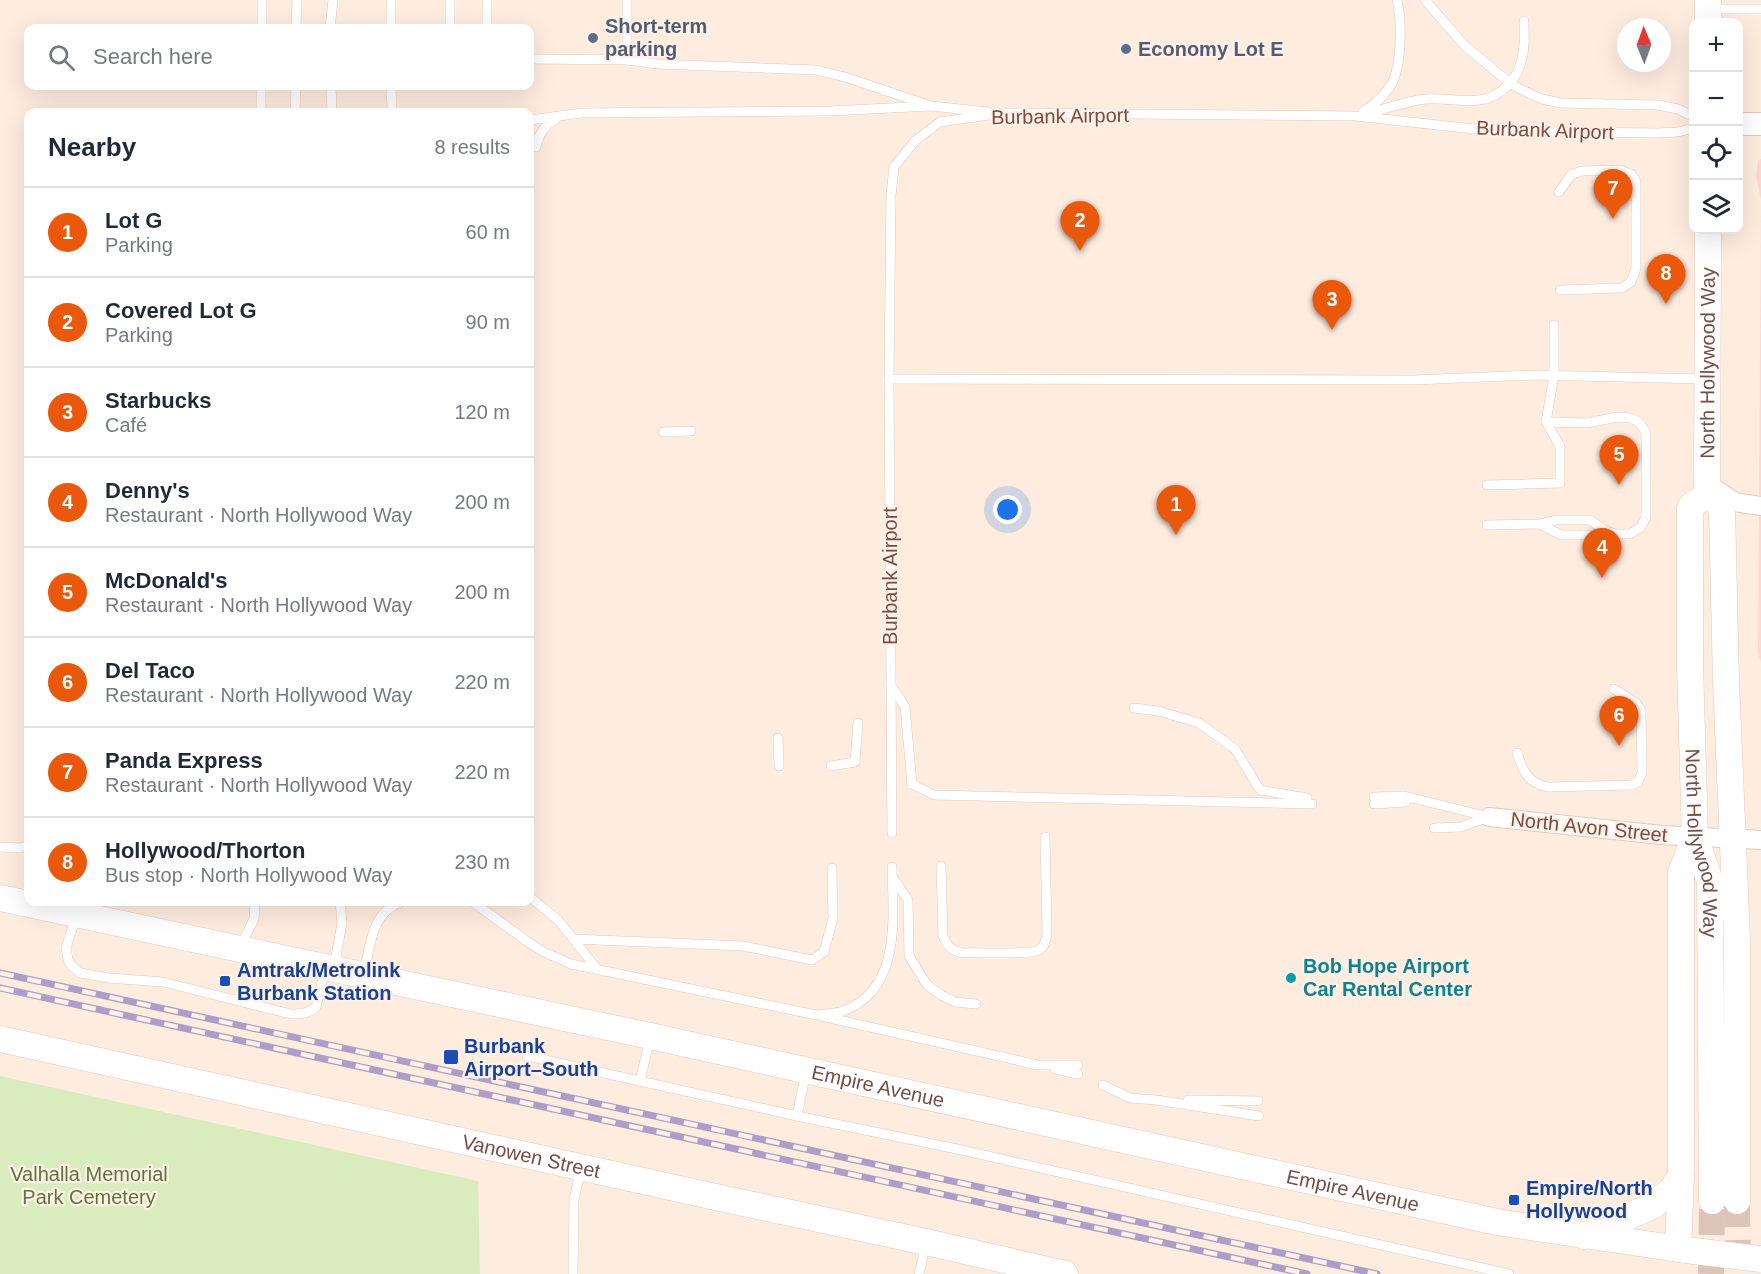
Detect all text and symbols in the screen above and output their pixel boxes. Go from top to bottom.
place label: Short-term parking [605,15,707,60]
north arrow [1617,18,1671,72]
map controls [1689,18,1743,234]
button: + [1689,18,1743,72]
search box [24,24,534,90]
marker: Short-term parking [586,31,600,45]
place label: Economy Lot E [1138,38,1284,60]
icon: search [45,41,78,74]
marker: Economy Lot E [1119,42,1133,56]
text: Search here [93,44,213,69]
button: − [1689,72,1743,126]
street label: Burbank Airport [991,104,1130,128]
street label: Burbank Airport [1476,117,1615,143]
button: locate [1689,126,1743,180]
text: Nearby [48,132,136,162]
text: 8 results [434,136,510,158]
pin: 7 [1594,170,1632,219]
button: layers [1689,180,1743,234]
pin: 2 [1060,202,1100,251]
text: Lot G [105,208,162,233]
text: 1 [62,221,73,243]
text: 60 m [466,221,510,243]
text: Parking [105,234,173,256]
pin: 8 [1646,254,1686,304]
street label: North Hollywood Way [1696,267,1719,459]
pin: 3 [1312,280,1352,330]
text: Covered Lot G [105,298,257,323]
text: 2 [62,311,73,333]
text: 90 m [466,311,510,333]
text: Parking [105,324,173,346]
text: Starbucks [105,388,211,413]
text: 3 [62,401,73,423]
text: 120 m [454,401,510,423]
text: Café [105,414,147,436]
pin: 5 [1600,436,1638,485]
text: Denny's [105,478,190,503]
pin: 1 [1156,486,1196,535]
text: 4 [62,491,73,513]
text: 200 m [454,491,510,513]
your location [993,495,1022,524]
text: Restaurant · North Hollywood Way [105,504,412,526]
street label: Burbank Airport [879,507,901,645]
pin: 4 [1582,528,1622,578]
text: McDonald's [105,568,228,593]
text: 5 [62,581,73,603]
text: 200 m [454,581,510,603]
text: Restaurant · North Hollywood Way [105,594,412,616]
text: Del Taco [105,658,195,683]
text: 6 [62,671,73,693]
text: 220 m [454,671,510,693]
text: Restaurant · North Hollywood Way [105,684,412,706]
pin: 6 [1600,696,1638,746]
text: Panda Express [105,748,263,773]
street label: North Hollywood Way [1681,748,1721,938]
text: 7 [62,761,73,783]
text: 220 m [454,761,510,783]
text: Restaurant · North Hollywood Way [105,774,412,796]
street label: North Avon Street [1510,808,1669,846]
text: Hollywood/Thorton [105,838,305,863]
text: 8 [62,851,73,873]
text: 230 m [454,851,510,873]
text: Bus stop · North Hollywood Way [105,864,392,886]
place label: Bob Hope Airport Car Rental Center [1303,955,1472,1000]
place label: Amtrak/Metrolink Burbank Station [237,959,401,1004]
marker: Bob Hope Airport Car Rental Center [1284,971,1298,985]
marker: Amtrak/Metrolink Burbank Station [218,974,232,988]
place label: Burbank Airport–South [464,1035,598,1080]
marker: Burbank Airport–South [442,1048,460,1066]
street label: Empire Avenue [810,1061,947,1111]
street label: Vanowen Street [460,1130,603,1182]
park label: Valhalla Memorial Park Cemetery [10,1163,168,1208]
street label: Empire Avenue [1284,1165,1421,1216]
place label: Empire/North Hollywood [1526,1177,1653,1222]
marker: Empire/North Hollywood [1507,1193,1521,1207]

